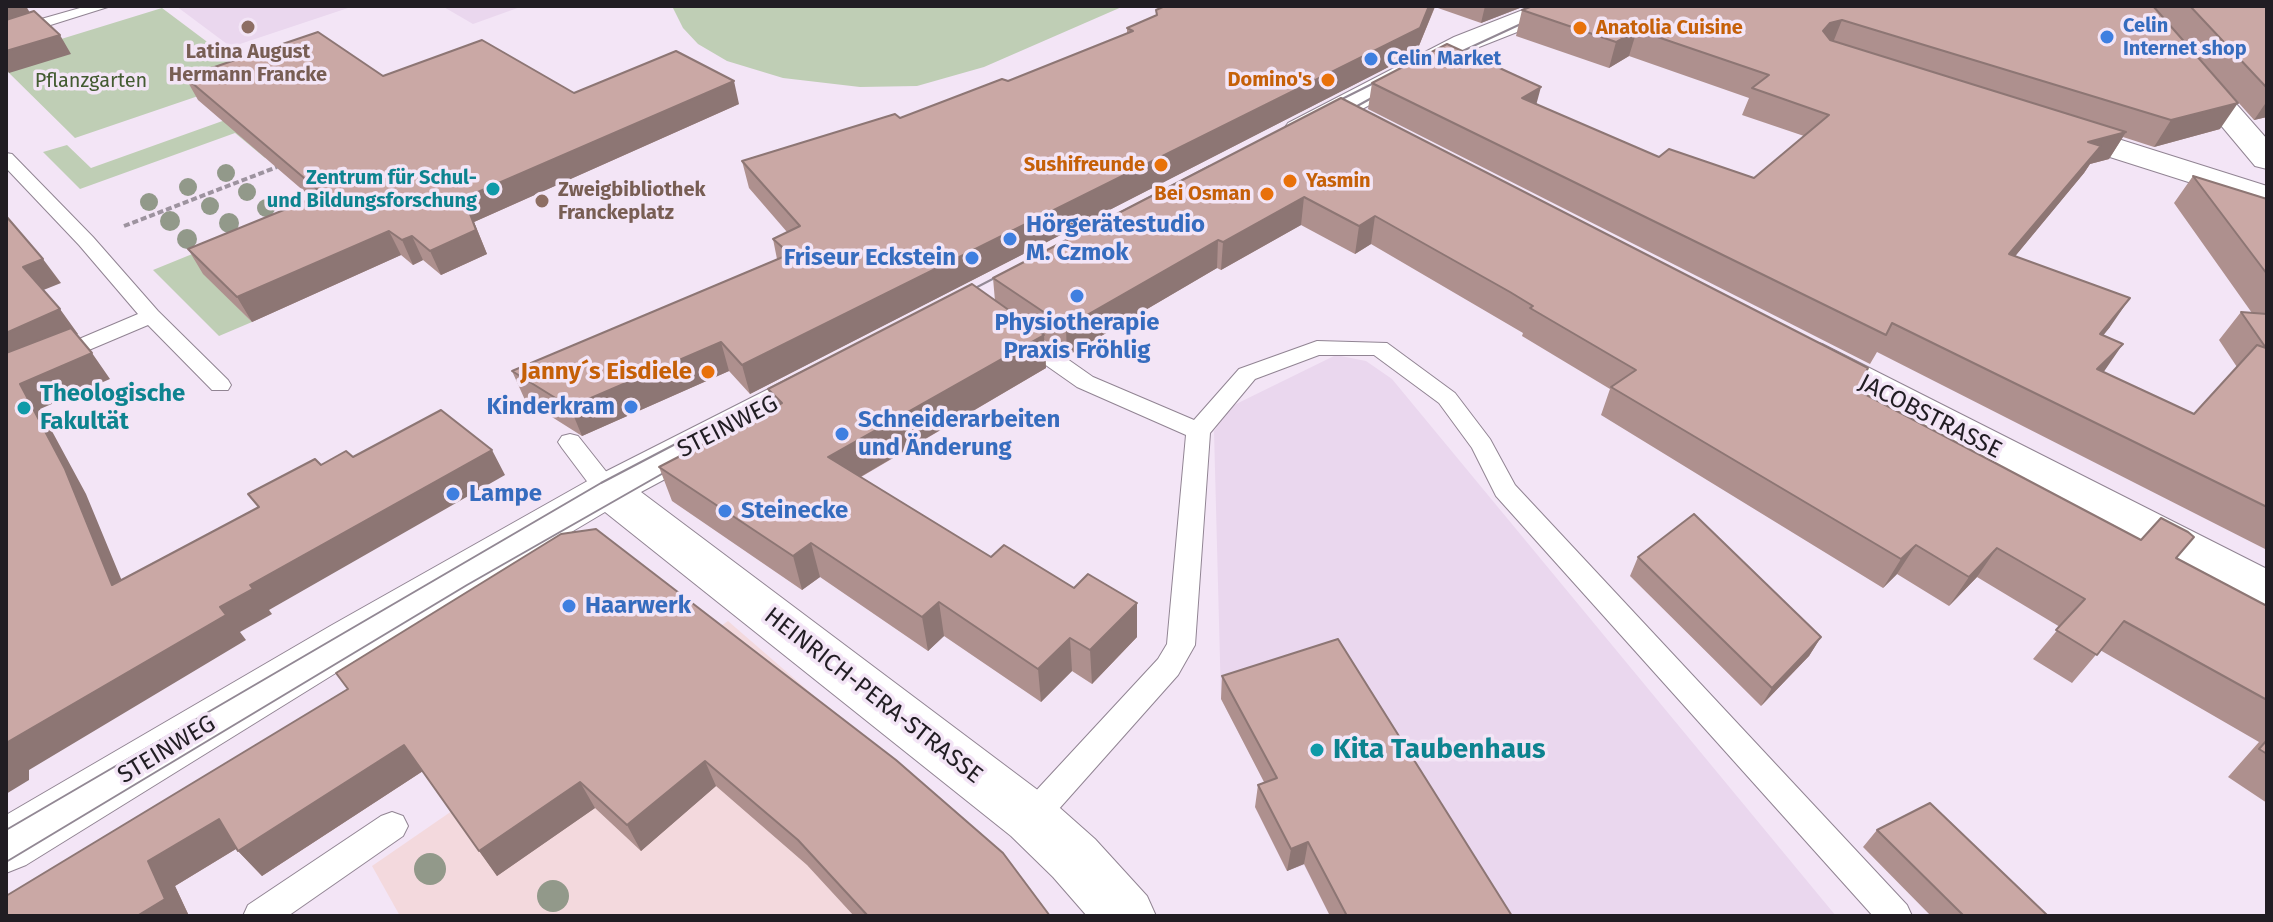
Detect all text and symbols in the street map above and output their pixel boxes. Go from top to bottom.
place label: Celin Internet shop [2123,14,2247,61]
place label: Anatolia Cuisine [1596,16,1743,40]
marker: Latina August Hermann Francke [239,18,257,36]
marker: Anatolia Cuisine [1571,19,1589,37]
marker: Celin Internet shop [2098,28,2116,46]
place label: Latina August Hermann Francke [169,40,327,87]
place label: Celin Market [1387,47,1501,71]
marker: Celin Market [1362,50,1380,68]
place label: Domino's [1228,68,1312,92]
park label: Pflanzgarten [35,69,147,93]
marker: Domino's [1319,71,1337,89]
place label: Sushifreunde [1024,153,1145,177]
marker: Sushifreunde [1152,156,1170,174]
place label: Zentrum für Schul- und Bildungsforschung [267,166,477,213]
place label: Yasmin [1306,169,1371,193]
marker: Yasmin [1281,172,1299,190]
place label: Zweigbibliothek Franckeplatz [558,178,705,225]
marker: Zentrum für Schul- und Bildungsforschung [484,180,502,198]
place label: Bei Osman [1154,182,1251,206]
marker: Bei Osman [1258,185,1276,203]
marker: Zweigbibliothek Franckeplatz [533,192,551,210]
place label: Hörgerätestudio M. Czmok [1026,211,1205,267]
marker: Hörgerätestudio M. Czmok [1001,230,1019,248]
place label: Friseur Eckstein [784,244,956,272]
marker: Friseur Eckstein [963,249,981,267]
marker: Physiotherapie Praxis Fröhlig [1068,287,1086,305]
place label: Physiotherapie Praxis Fröhlig [995,309,1159,365]
place label: Janny´s Eisdiele [520,358,692,386]
marker: Janny´s Eisdiele [699,363,717,381]
street label: JACOBSTRASSE [1854,369,2006,465]
place label: Theologische Fakultät [40,380,185,436]
street label: STEINWEG [673,389,783,465]
place label: Kinderkram [486,393,615,421]
marker: Kinderkram [622,398,640,416]
marker: Theologische Fakultät [15,399,33,417]
place label: Schneiderarbeiten und Änderung [858,406,1060,462]
marker: Schneiderarbeiten und Änderung [833,425,851,443]
place label: Lampe [469,480,542,508]
marker: Lampe [444,485,462,503]
place label: Steinecke [741,497,848,525]
marker: Steinecke [716,502,734,520]
place label: Haarwerk [585,592,691,620]
marker: Haarwerk [560,597,578,615]
street label: HEINRICH-PERA-STRASSE [758,602,988,790]
street label: STEINWEG [113,710,221,790]
place label: Kita Taubenhaus [1333,733,1546,767]
marker: Kita Taubenhaus [1308,741,1326,759]

